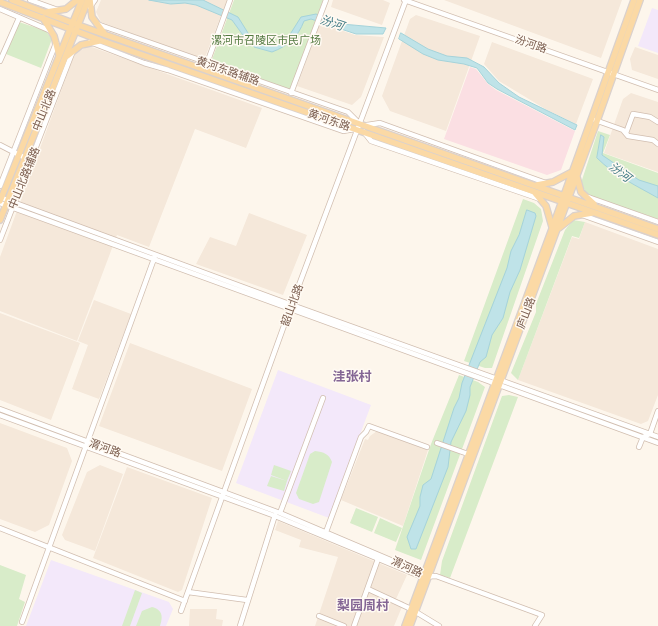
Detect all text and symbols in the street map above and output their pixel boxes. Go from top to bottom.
water label: 汾河 [318,12,346,34]
street label: 汾河路 [513,32,549,56]
park label: 漯河市召陵区市民广场 [211,33,321,47]
street label: 黄河东路辅路 [195,54,261,88]
street label: 中山北路 [30,87,58,133]
street label: 黄河东路 [306,107,352,133]
street label: 中山北路辅路 [6,145,42,211]
water label: 汾河 [606,159,634,185]
street label: 韶山北路 [278,282,306,328]
street label: 庐山路 [514,295,538,331]
district label: 洼张村 [333,369,371,385]
street label: 渭河路 [87,436,123,460]
street label: 渭河路 [389,554,425,580]
district label: 梨园周村 [337,598,389,614]

